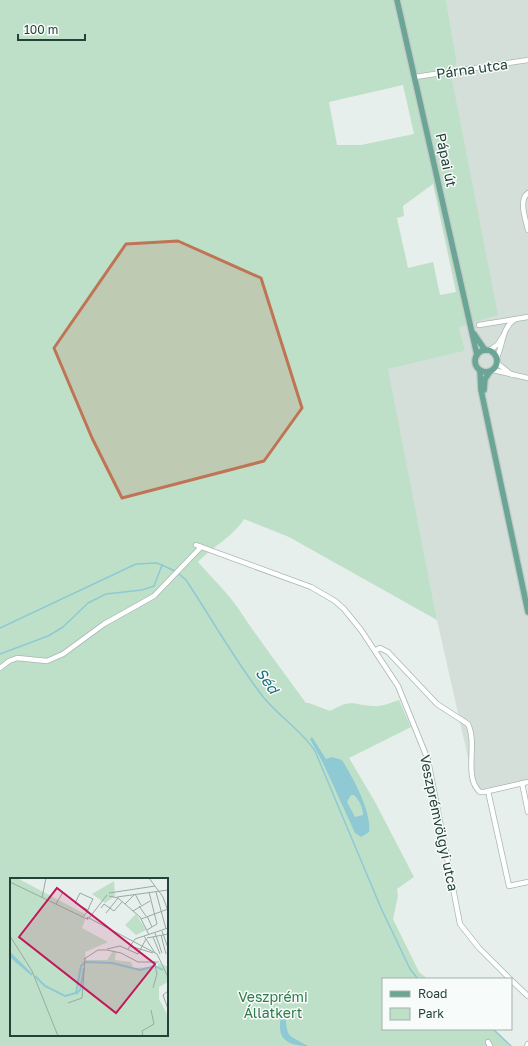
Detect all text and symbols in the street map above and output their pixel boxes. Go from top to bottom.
scale bar [18,16,85,42]
text: 100 m [24,22,58,37]
street label: Párna utca [435,55,509,82]
street label: Pápai út [432,131,460,188]
water label: Séd [252,664,284,698]
street label: Veszprémvölgyi utca [417,753,462,893]
inset map [10,878,168,1036]
legend [382,978,512,1030]
text: Road [418,986,447,1001]
park label: Veszprémi Állatkert [238,988,308,1021]
text: Park [418,1006,444,1021]

